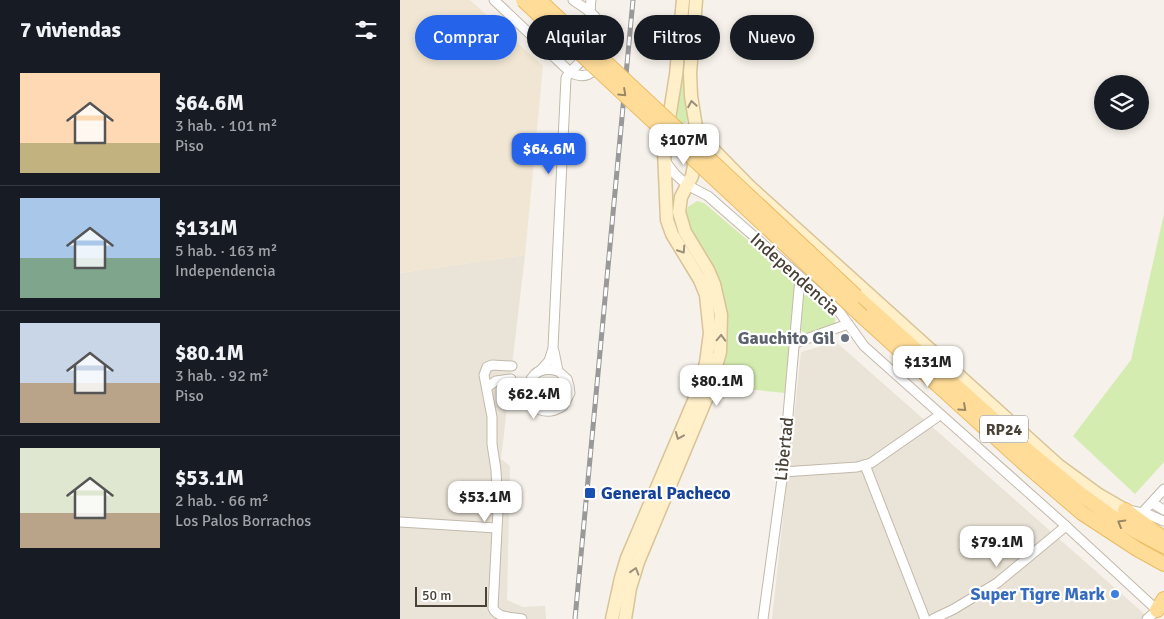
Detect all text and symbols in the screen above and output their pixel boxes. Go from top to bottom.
chip: Comprar [415,15,517,60]
chip: Alquilar [527,15,624,60]
chip: Filtros [634,15,720,60]
chip: Nuevo [730,15,814,60]
icon: filters [352,16,380,44]
text: 7 viviendas [20,17,121,43]
map controls [1094,75,1149,130]
button: layers [1094,75,1149,130]
one-way arrow [617,87,626,96]
text: $64.6M [175,90,244,116]
icon: home [60,93,120,153]
one-way arrow [688,99,698,108]
text: 3 hab. · 101 m² [175,116,277,136]
pin: $107M [649,124,719,166]
text: $107M [660,130,708,150]
pin: $64.6M [508,132,590,175]
text: Piso [175,136,204,156]
text: $64.6M [523,139,575,159]
text: $131M [175,215,238,241]
icon: home [60,218,120,278]
street label: Independencia [746,228,844,320]
text: 5 hab. · 163 m² [175,241,277,261]
one-way arrow [676,245,685,254]
text: Independencia [175,261,276,281]
place label: Gauchito Gil [738,327,835,349]
marker: Gauchito Gil [839,332,851,344]
one-way arrow [716,334,726,342]
text: $80.1M [175,340,244,366]
icon: home [60,343,120,403]
pin: $131M [893,346,963,388]
text: $131M [904,352,952,372]
pin: $80.1M [676,364,758,407]
text: 3 hab. · 92 m² [175,366,269,386]
text: $80.1M [691,371,743,391]
pin: $62.4M [493,378,575,420]
text: $62.4M [508,384,560,404]
text: Piso [175,386,204,406]
one-way arrow [958,402,967,411]
street label: Libertad [770,416,798,482]
road number: RP24 [980,416,1028,442]
one-way arrow [674,431,685,440]
text: $53.1M [175,465,244,491]
icon: home [60,468,120,528]
pin: $53.1M [444,480,526,523]
place label: General Pacheco [601,482,731,504]
marker: General Pacheco [583,486,597,500]
text: $53.1M [459,487,511,507]
text: 2 hab. · 66 m² [175,491,269,511]
text: Los Palos Borrachos [175,511,311,531]
one-way arrow [1118,519,1127,529]
pin: $79.1M [956,526,1038,568]
text: $79.1M [971,532,1023,552]
one-way arrow [629,568,639,576]
place label: Super Tigre Mark [971,583,1106,605]
scale bar [415,584,488,607]
text: 50 m [422,587,451,604]
marker: Super Tigre Mark [1109,588,1121,600]

